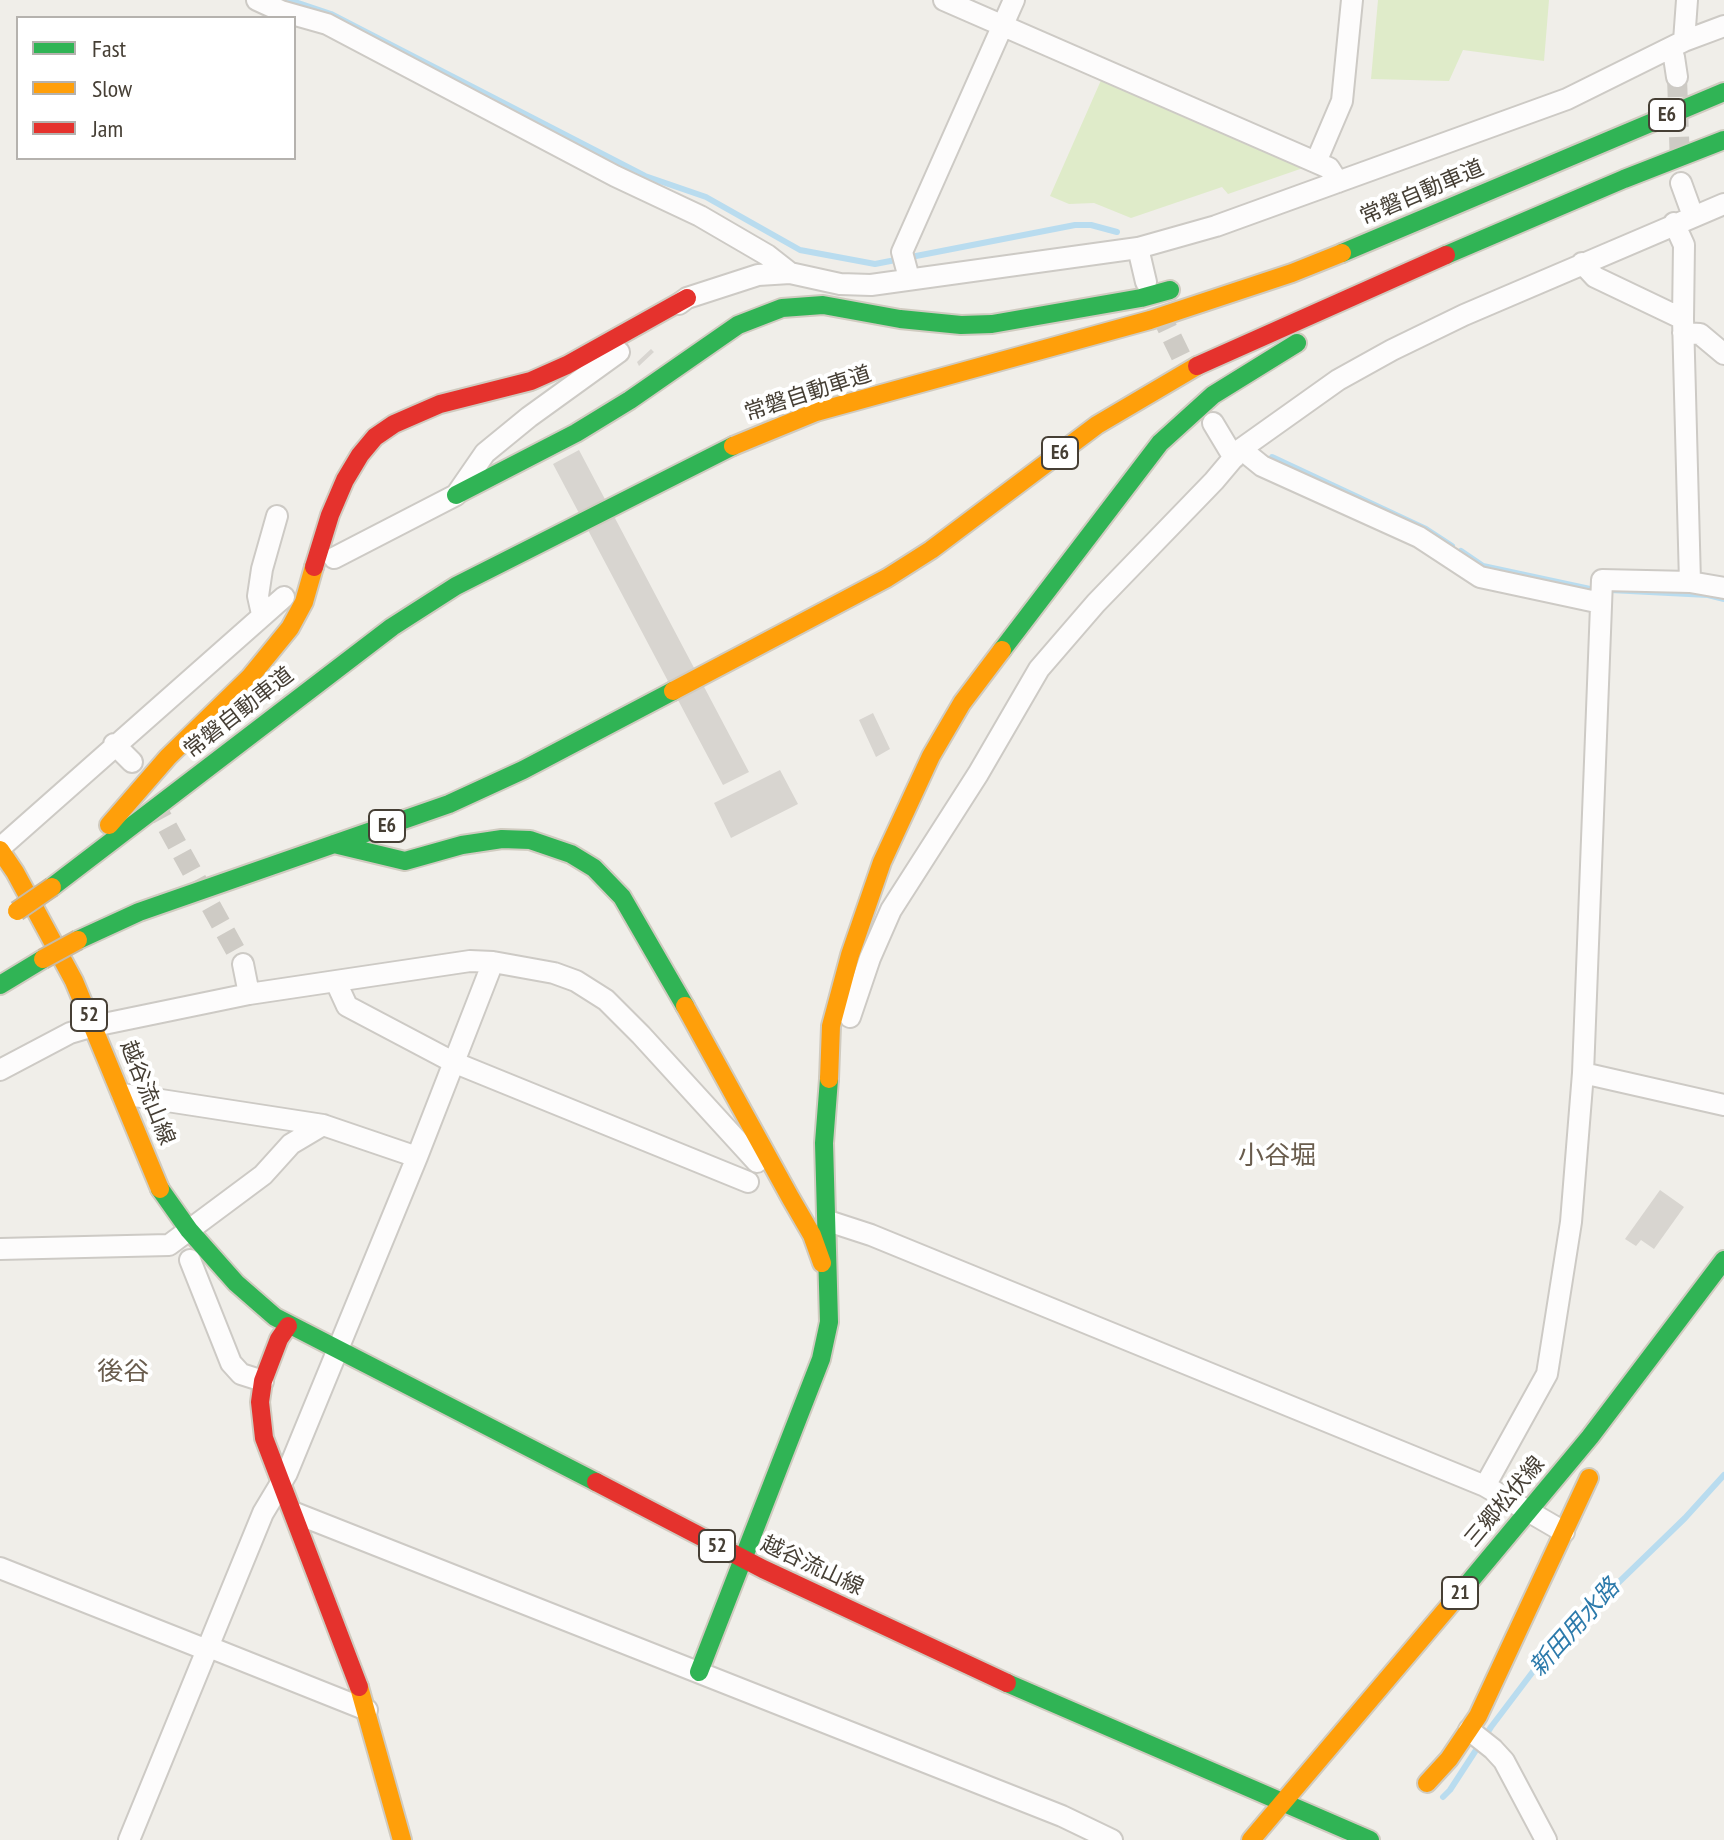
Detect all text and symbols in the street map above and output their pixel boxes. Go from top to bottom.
legend [16,16,296,160]
text: Fast [92,33,126,64]
text: Slow [92,73,132,104]
road number: E6 [1649,99,1685,131]
text: Jam [92,113,123,144]
street label: 常磐自動車道 [1356,155,1488,231]
street label: 常磐自動車道 [741,361,875,427]
road number: E6 [1042,437,1078,469]
street label: 常磐自動車道 [179,662,299,764]
road number: E6 [369,810,405,842]
road number: 52 [71,999,107,1031]
street label: 越谷流山線 [114,1037,180,1149]
district label: 小谷堀 [1238,1141,1316,1173]
district label: 後谷 [97,1357,149,1389]
street label: 三郷松伏線 [1460,1451,1550,1553]
road number: 52 [699,1530,735,1562]
street label: 越谷流山線 [757,1531,867,1601]
water label: 新田用水路 [1524,1574,1626,1682]
road number: 21 [1442,1577,1478,1609]

